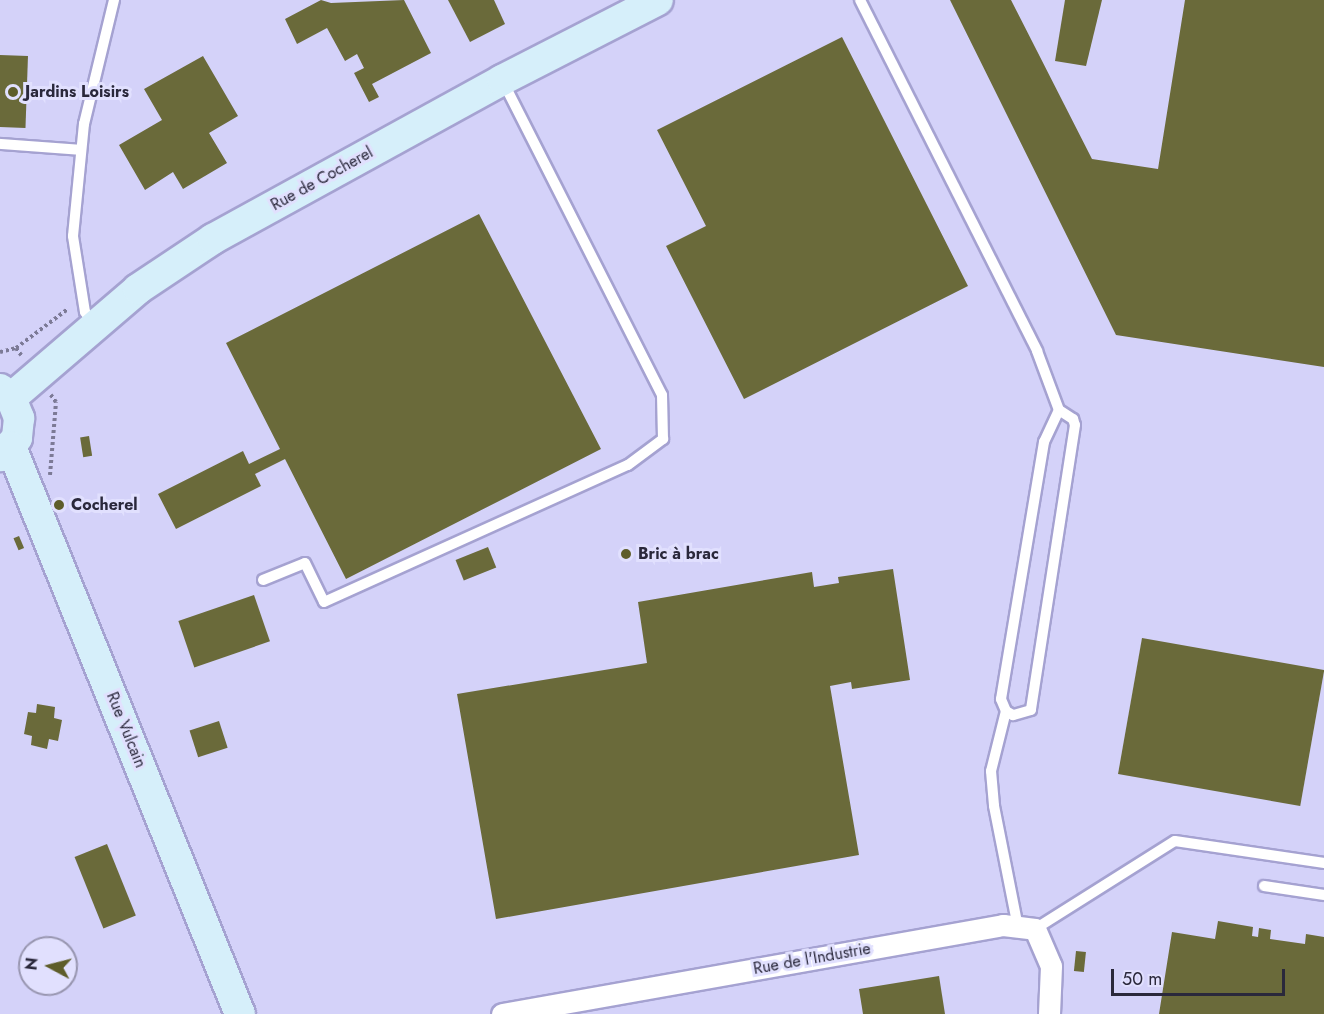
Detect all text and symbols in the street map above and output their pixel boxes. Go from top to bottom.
place label: Jardins Loisirs [25,82,129,102]
marker: Jardins Loisirs [6,85,20,99]
street label: Rue de Cocherel [268,143,376,215]
place label: Cocherel [71,495,138,515]
marker: Cocherel [52,498,66,512]
place label: Bric à brac [638,544,719,564]
marker: Bric à brac [619,547,633,561]
street label: Rue Vulcain [102,689,150,771]
north arrow [18,936,78,996]
street label: Rue de l'Industrie [752,939,872,979]
text: N [19,956,44,972]
scale bar [1114,957,1288,995]
text: 50 m [1122,966,1162,992]

